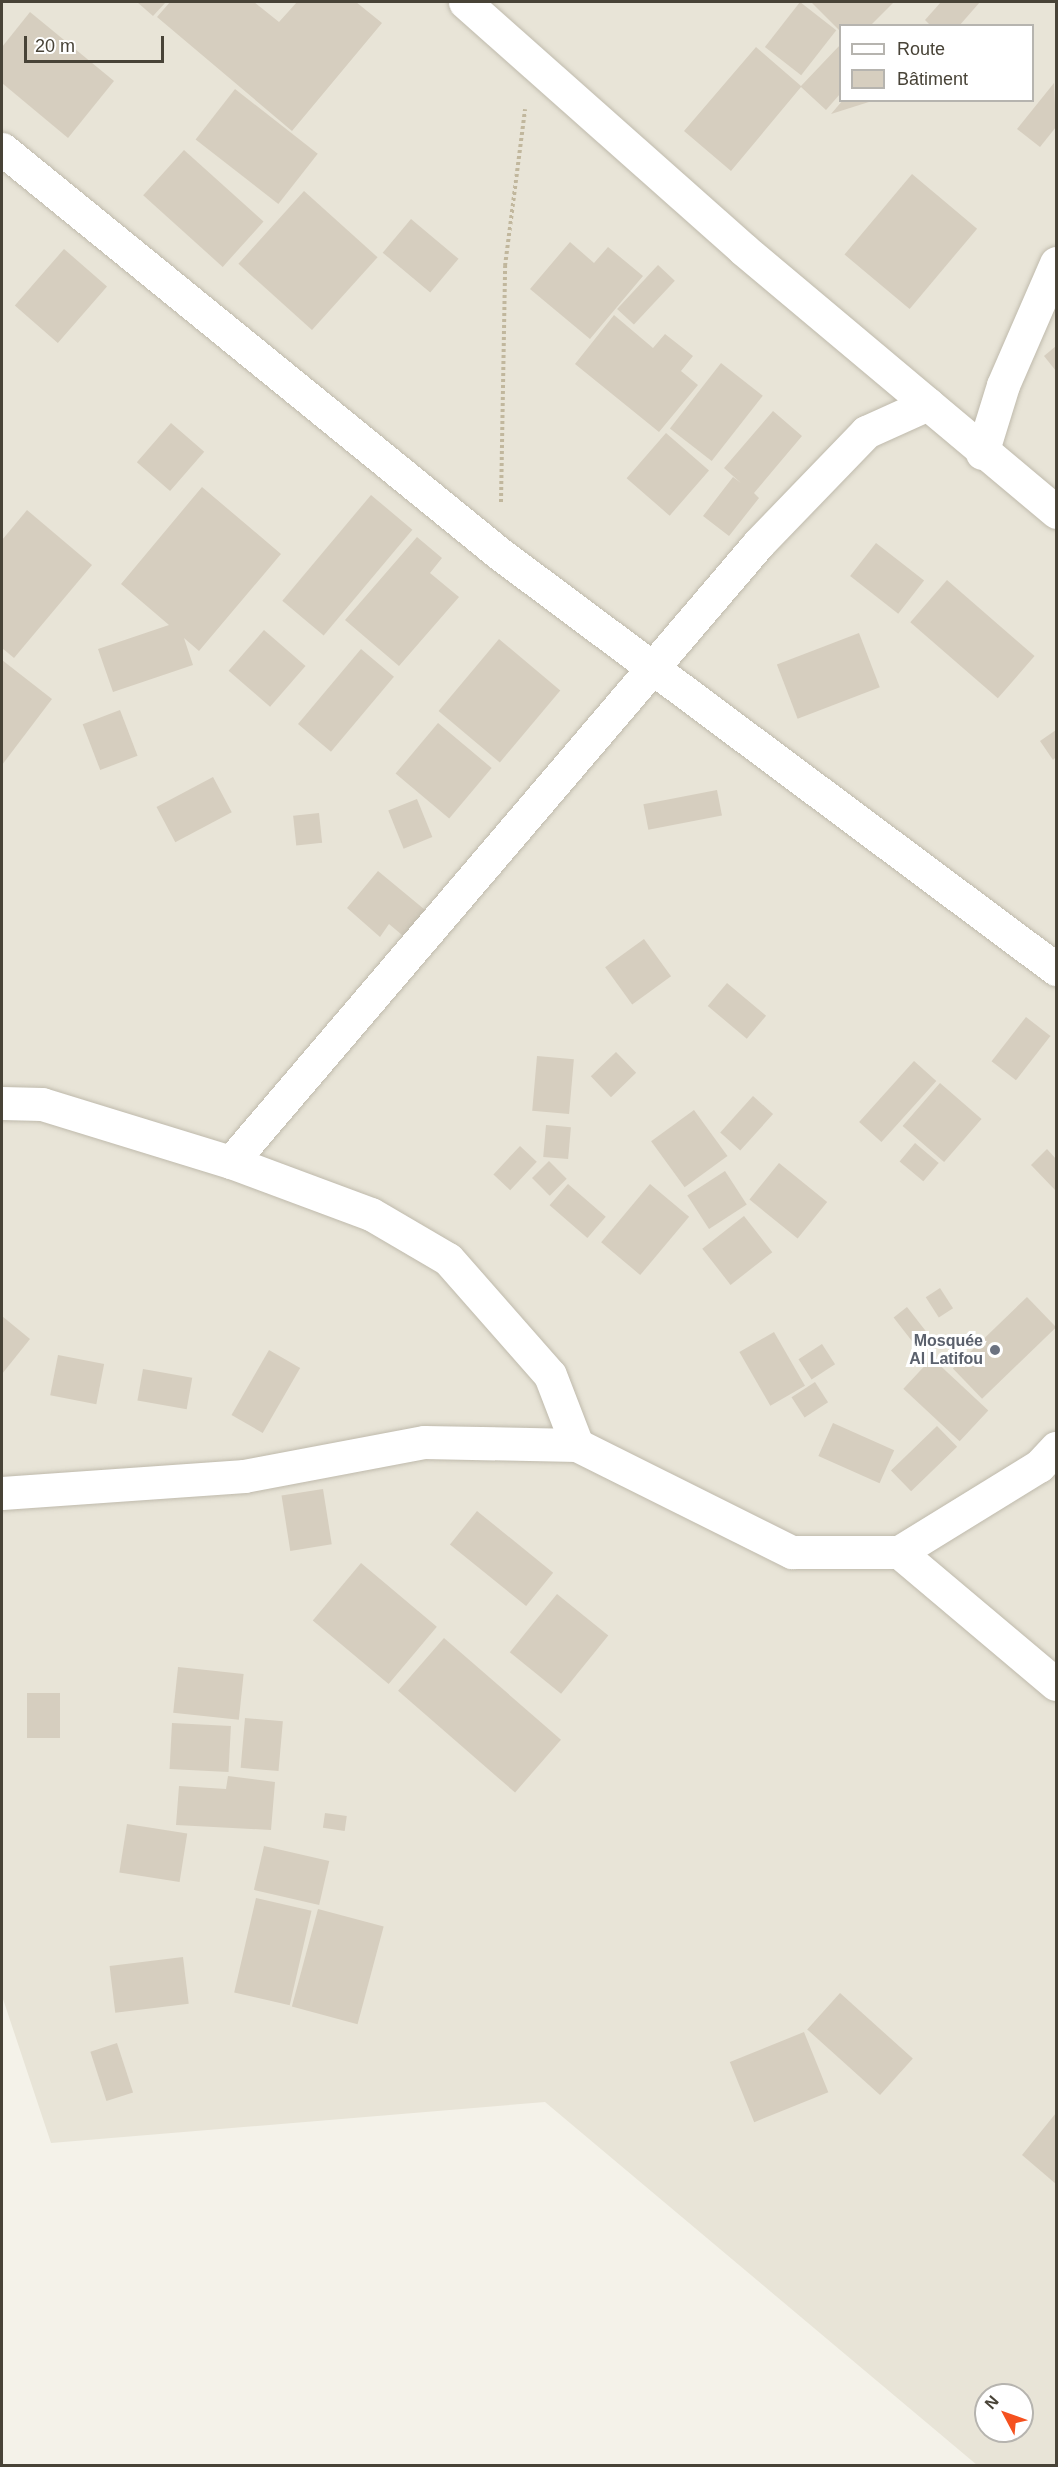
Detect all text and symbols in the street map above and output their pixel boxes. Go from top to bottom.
scale bar [27,24,166,62]
legend [839,24,1034,102]
text: 20 m [35,36,75,56]
text: Route [897,39,945,59]
text: Bâtiment [897,69,968,89]
place label: Mosquée Al Latifou [909,1331,983,1369]
marker: Mosquée Al Latifou [988,1343,1002,1357]
north arrow [974,2383,1034,2443]
text: N [981,2392,1002,2412]

